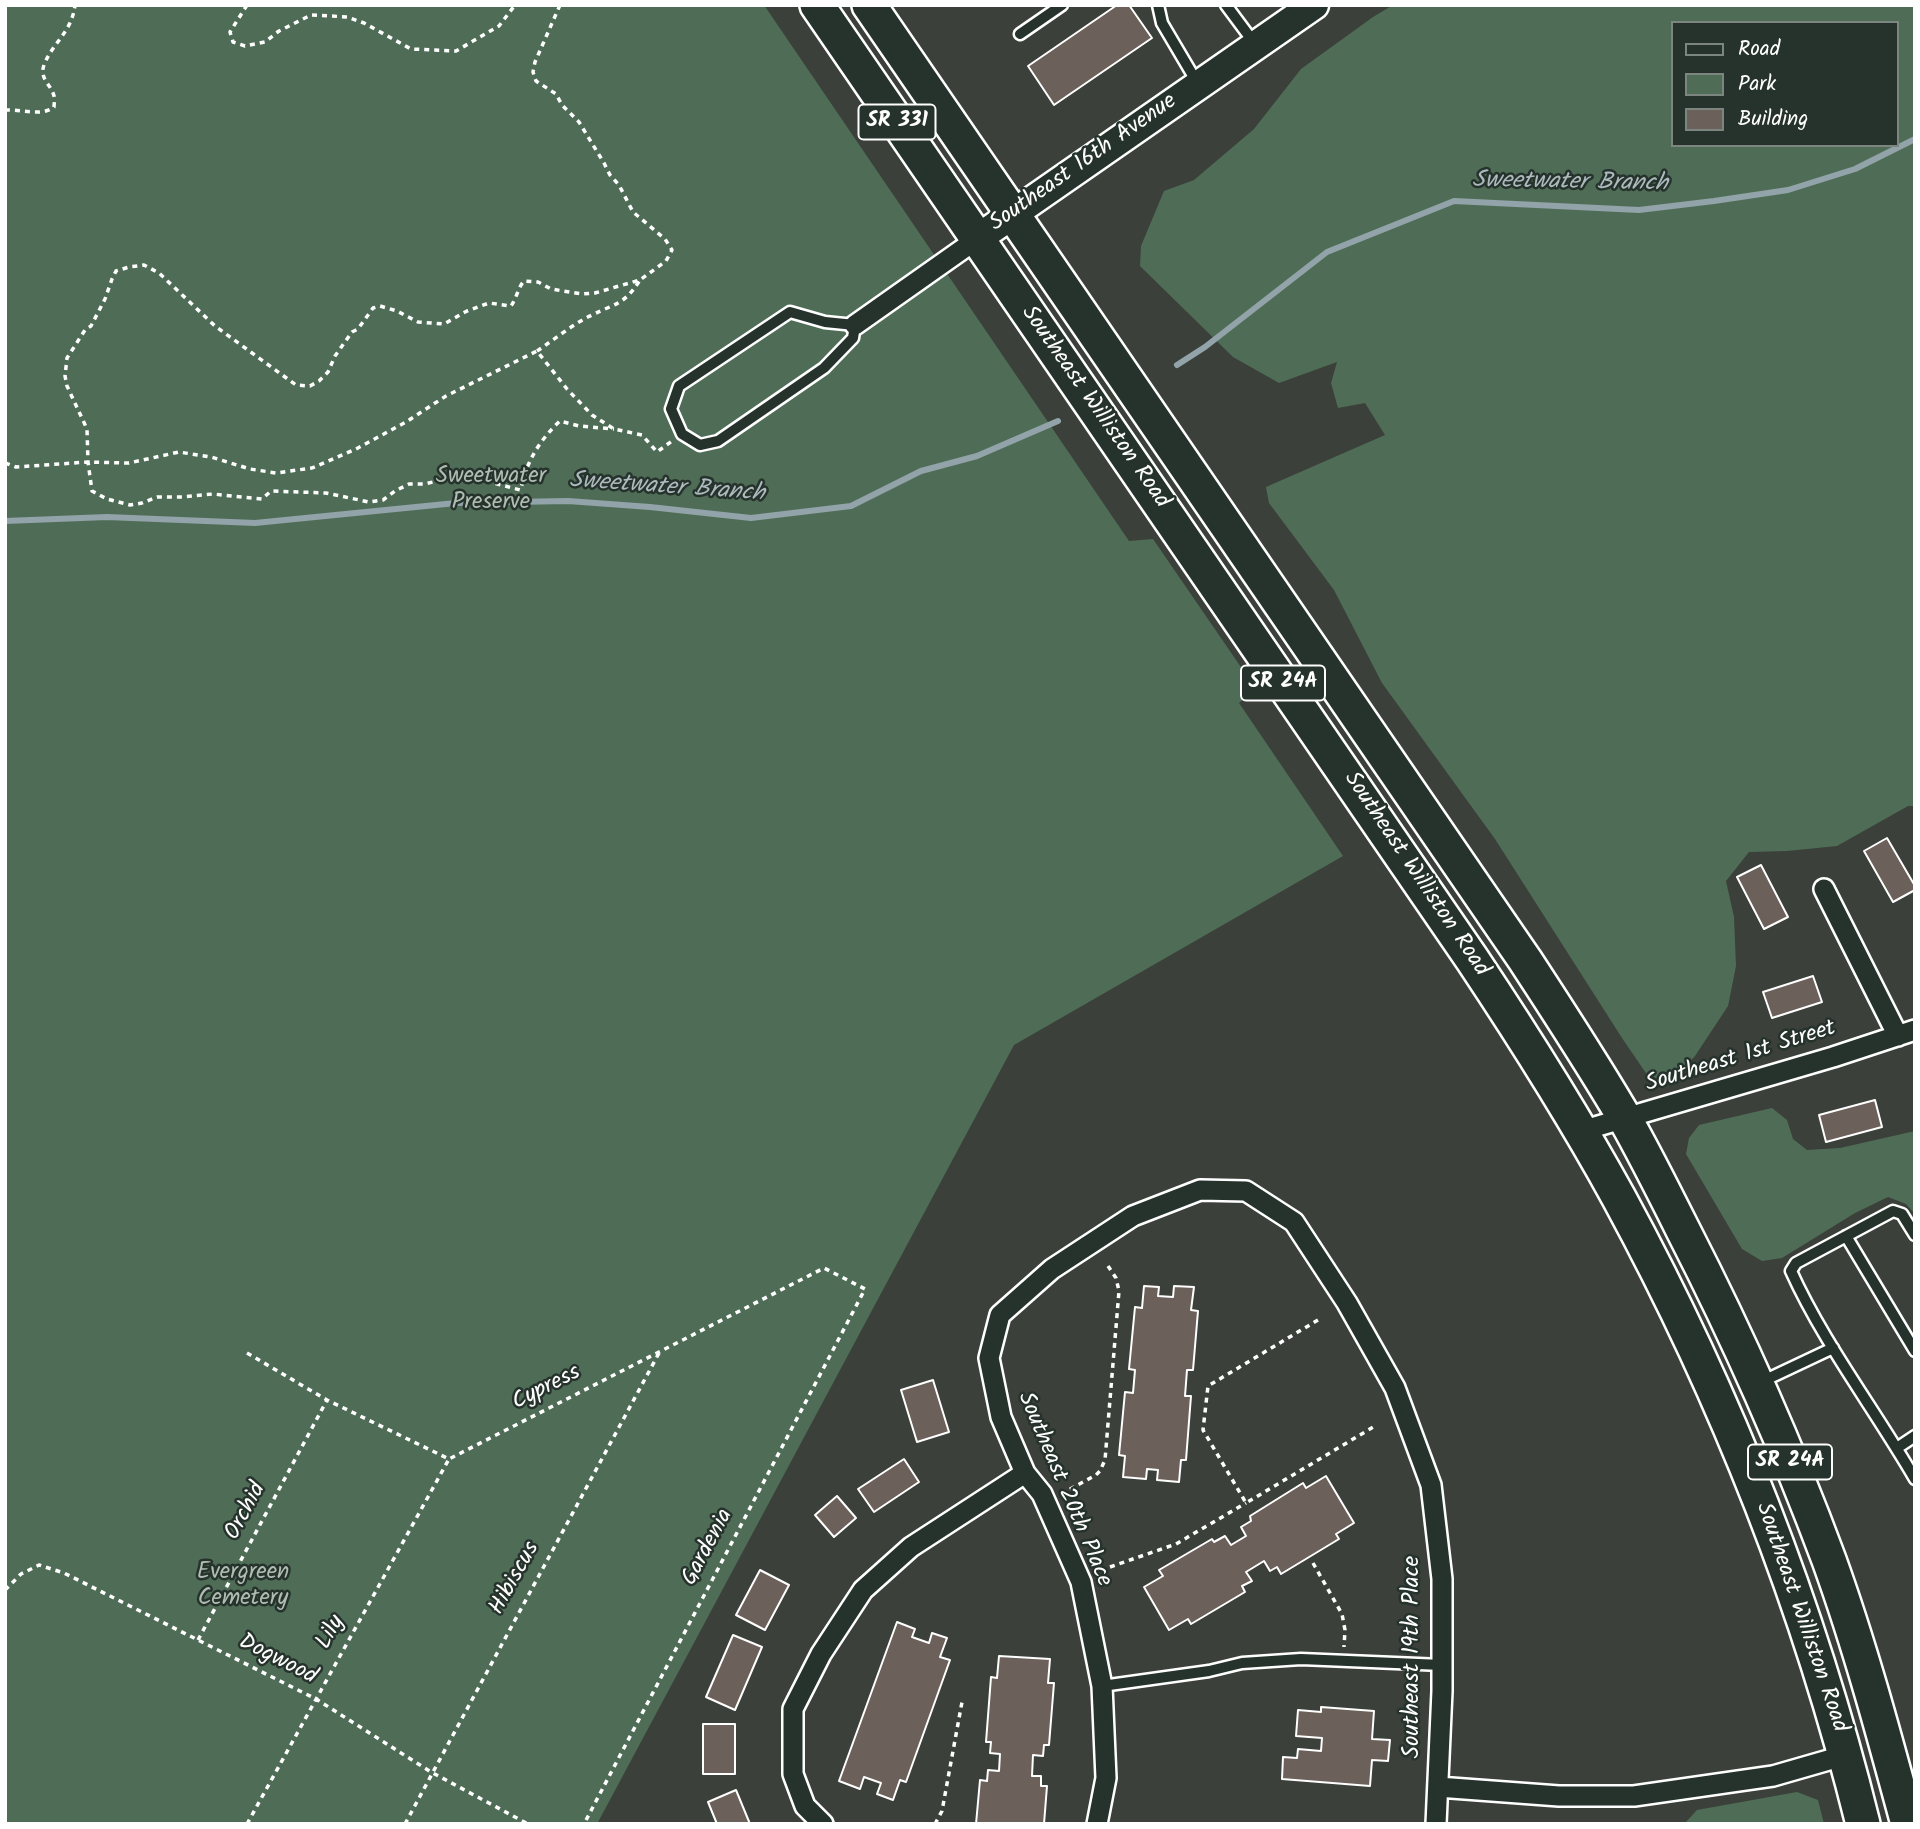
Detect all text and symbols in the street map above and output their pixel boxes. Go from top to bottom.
legend [1672,21,1899,147]
text: Road [1738,33,1780,66]
text: Park [1738,68,1776,101]
street label: Southeast 16th Avenue [985,89,1183,239]
text: Building [1738,103,1808,136]
road number: SR 331 [858,104,936,140]
water label: Sweetwater Branch [1472,168,1668,200]
street label: Southeast Williston Road [1014,301,1174,515]
park label: Sweetwater Preserve [436,464,546,518]
water label: Sweetwater Branch [568,468,766,510]
road number: SR 24A [1241,666,1325,700]
street label: Southeast Williston Road [1336,767,1494,983]
street label: Southeast 1st Street [1643,1016,1839,1100]
street label: Cypress [508,1360,586,1418]
street label: Southeast 20th Place [1010,1389,1116,1591]
road number: SR 24A [1748,1444,1832,1480]
street label: Orchid [220,1478,274,1546]
street label: Southeast Williston Road [1748,1500,1852,1736]
street label: Gardenia [677,1505,741,1591]
street label: Hibiscus [485,1538,547,1620]
street label: Southeast 19th Place [1400,1556,1428,1758]
park label: Evergreen Cemetery [197,1560,289,1614]
street label: Lily [312,1611,352,1655]
street label: Dogwood [233,1630,321,1692]

